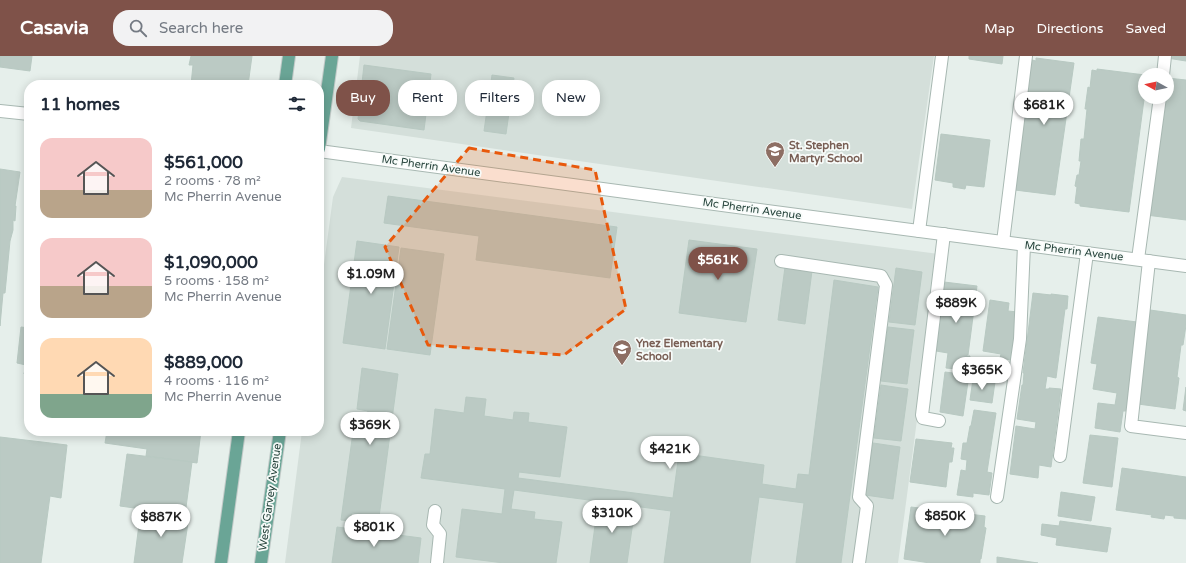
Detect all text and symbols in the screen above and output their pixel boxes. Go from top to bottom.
search box [113,10,393,46]
text: Casavia [20,17,89,39]
icon: search [127,17,149,39]
text: Search here [159,19,243,37]
text: Map [984,20,1015,37]
text: Directions [1037,20,1104,37]
text: Saved [1126,20,1166,37]
north arrow [1138,68,1174,104]
map controls [1138,68,1174,104]
chip: Buy [336,80,390,116]
chip: Rent [398,80,457,116]
chip: Filters [465,80,534,116]
chip: New [542,80,600,116]
pin: $681K [1016,92,1072,126]
icon: filters [286,93,308,115]
text: 11 homes [40,94,120,115]
text: $681K [1023,97,1065,113]
place label: St. Stephen Martyr School [789,139,863,166]
school or university icon: St. Stephen Martyr School [764,140,786,168]
text: $561,000 [164,152,243,173]
street label: Mc Pherrin Avenue [381,153,481,179]
icon: home [72,154,120,202]
text: 2 rooms · 78 m² [164,173,261,189]
text: Mc Pherrin Avenue [164,189,282,205]
street label: Mc Pherrin Avenue [702,196,802,222]
street label: Mc Pherrin Avenue [1024,238,1124,264]
pin: $561K [690,247,746,281]
text: $1,090,000 [164,252,258,273]
text: $561K [697,252,739,268]
icon: home [72,254,120,302]
pin: $1.09M [338,261,404,295]
text: $1.09M [347,266,395,282]
text: 5 rooms · 158 m² [164,273,269,289]
text: Mc Pherrin Avenue [164,289,282,305]
pin: $889K [928,290,984,324]
text: $889K [935,295,977,311]
place label: Ynez Elementary School [636,337,723,363]
school or university icon: Ynez Elementary School [611,338,633,366]
text: $889,000 [164,352,243,373]
icon: home [72,354,120,402]
pin: $365K [954,357,1010,391]
text: $365K [961,362,1003,378]
text: 4 rooms · 116 m² [164,373,269,389]
text: Mc Pherrin Avenue [164,389,282,405]
pin: $369K [342,412,398,446]
text: $369K [349,417,391,433]
pin: $421K [642,436,698,470]
text: $421K [649,441,691,457]
street label: West Garvey Avenue [256,443,284,551]
pin: $310K [584,500,640,534]
pin: $850K [917,503,973,537]
pin: $887K [133,504,189,538]
text: $310K [591,505,633,521]
text: $850K [924,508,966,524]
text: $887K [140,509,182,525]
pin: $801K [346,514,402,548]
text: $801K [353,519,395,535]

